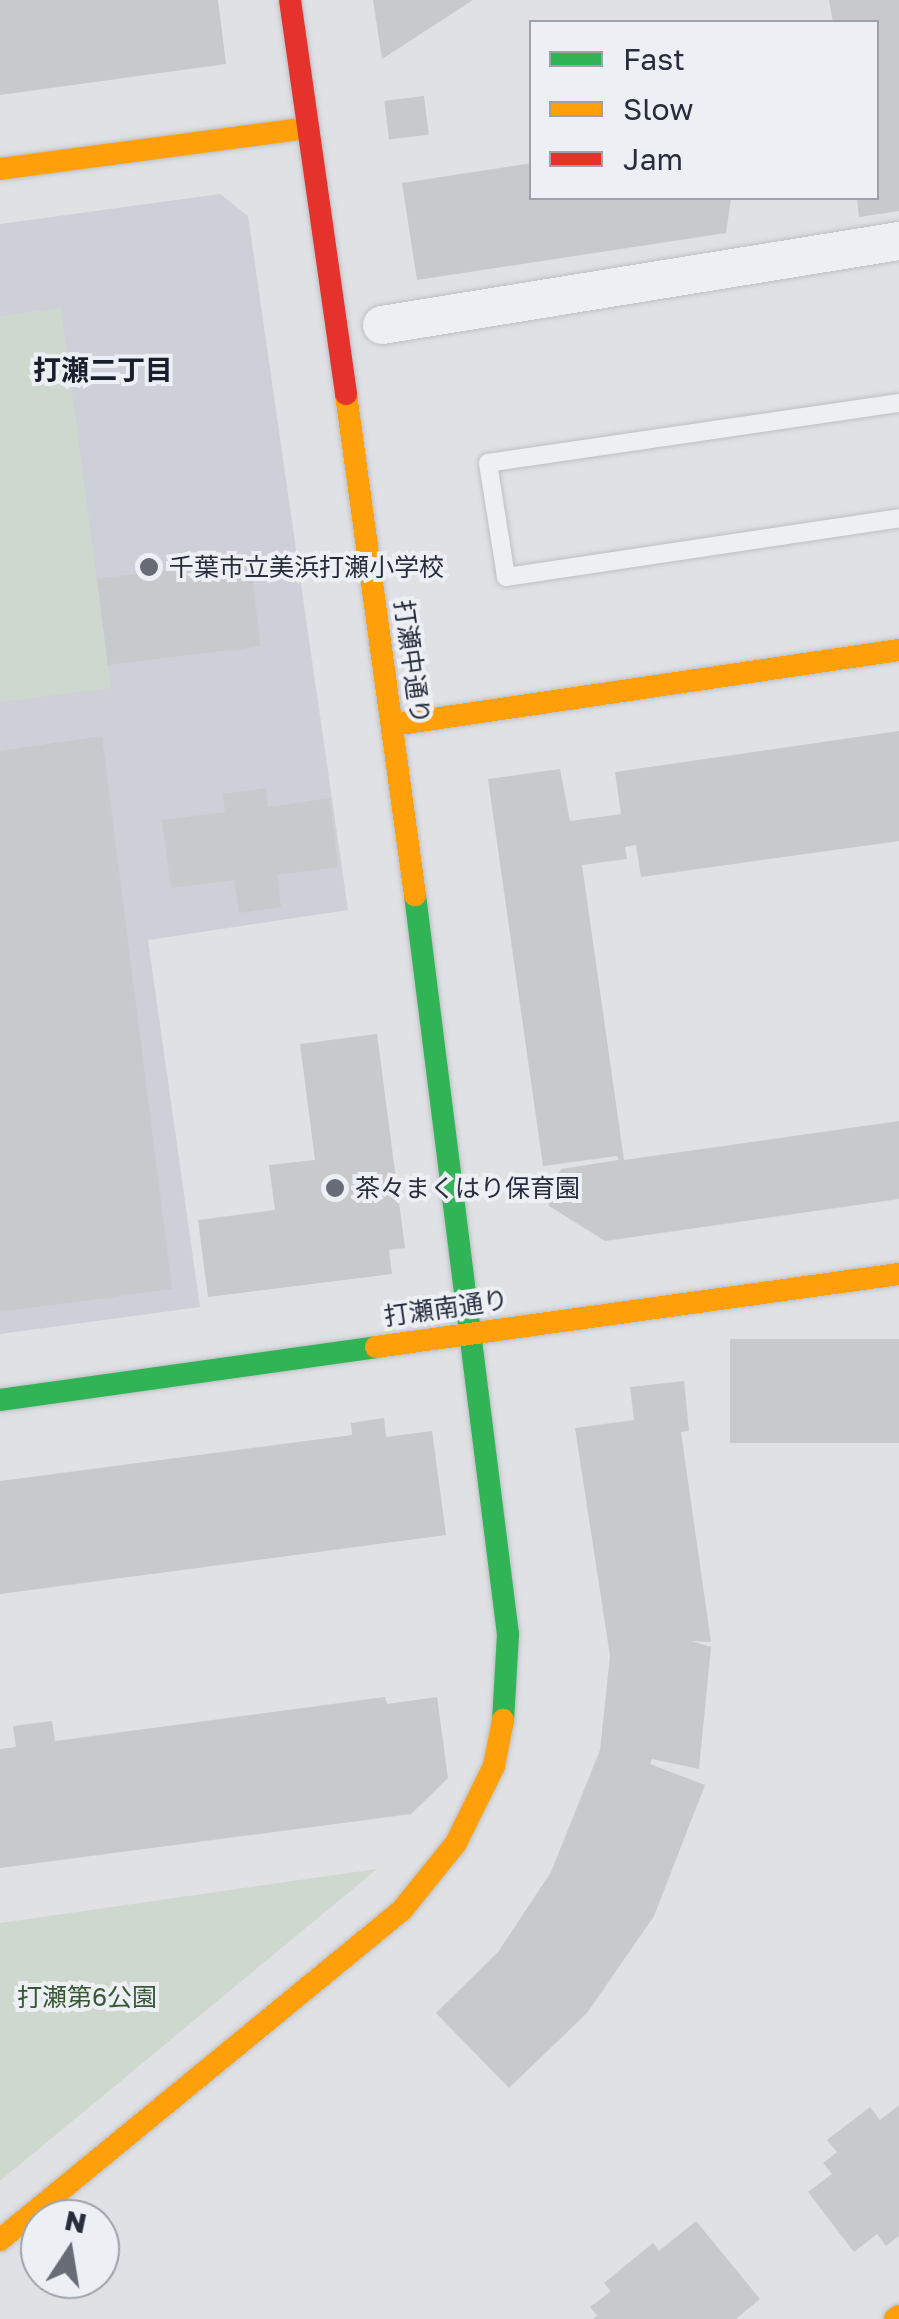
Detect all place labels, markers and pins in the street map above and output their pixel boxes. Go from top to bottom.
place label: 千葉市立美浜打瀬小学校 [169,552,444,582]
marker: 千葉市立美浜打瀬小学校 [138,556,160,578]
place label: 茶々まくはり保育園 [355,1173,580,1203]
marker: 茶々まくはり保育園 [324,1177,346,1199]

